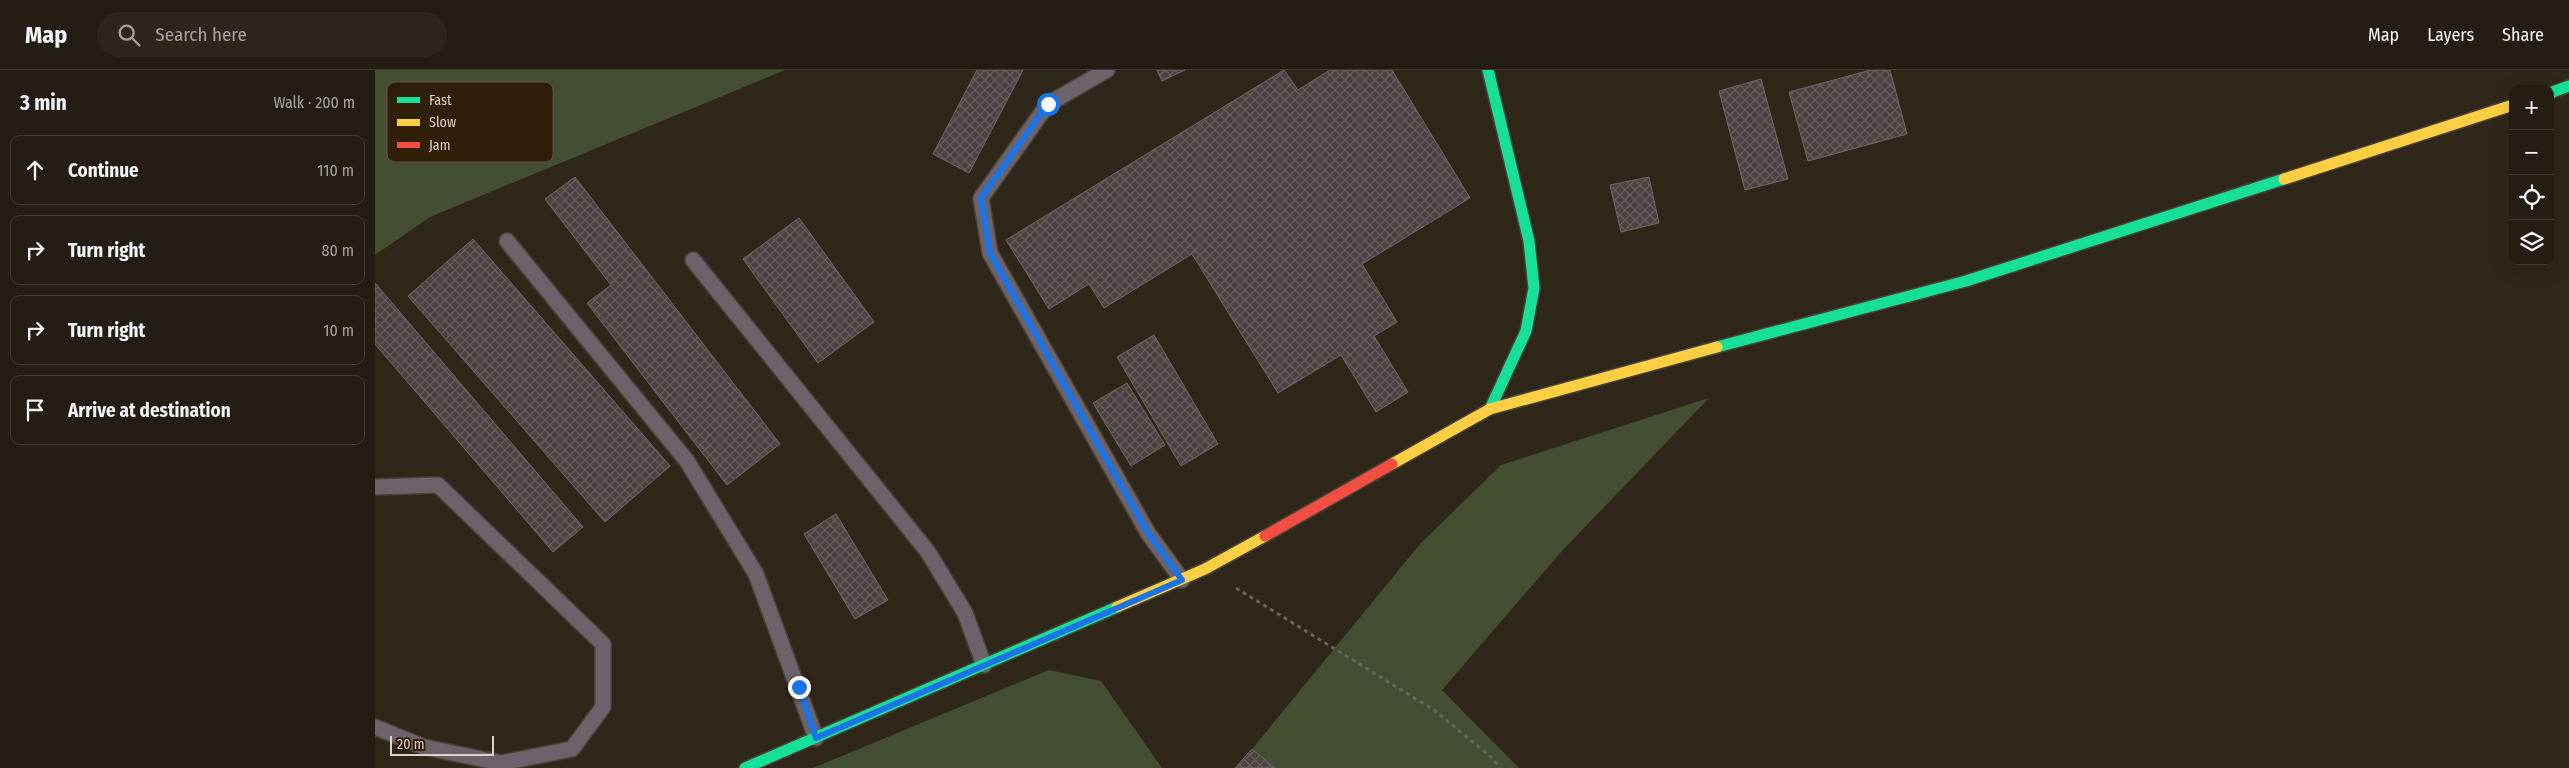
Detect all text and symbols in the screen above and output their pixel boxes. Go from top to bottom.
search box [97,12,447,57]
text: Map [25,21,67,49]
icon: search [115,21,143,49]
text: Search here [155,23,247,46]
text: Map [2368,24,2399,46]
text: Layers [2427,24,2474,46]
text: Share [2502,24,2544,46]
legend [387,82,553,162]
map controls [2509,85,2554,265]
button: + [2509,85,2554,130]
text: 3 min [20,90,67,116]
text: Fast [429,92,452,109]
text: Walk · 200 m [273,93,355,112]
route start [1037,93,1060,116]
text: Slow [429,114,456,131]
button: − [2509,130,2554,175]
text: Jam [429,137,450,154]
icon: ahead [21,156,49,184]
text: Continue [68,159,139,182]
text: 110 m [317,161,354,180]
button: locate [2509,175,2554,220]
button: layers [2509,220,2554,265]
icon: right [21,236,49,264]
text: Turn right [68,239,145,262]
text: 80 m [322,241,354,260]
icon: right [21,316,49,344]
text: Turn right [68,319,145,342]
text: 10 m [323,321,354,340]
icon: arrive [21,396,49,424]
text: Arrive at destination [68,399,231,422]
route end [788,676,811,699]
scale bar [390,733,494,756]
text: 20 m [397,736,425,753]

